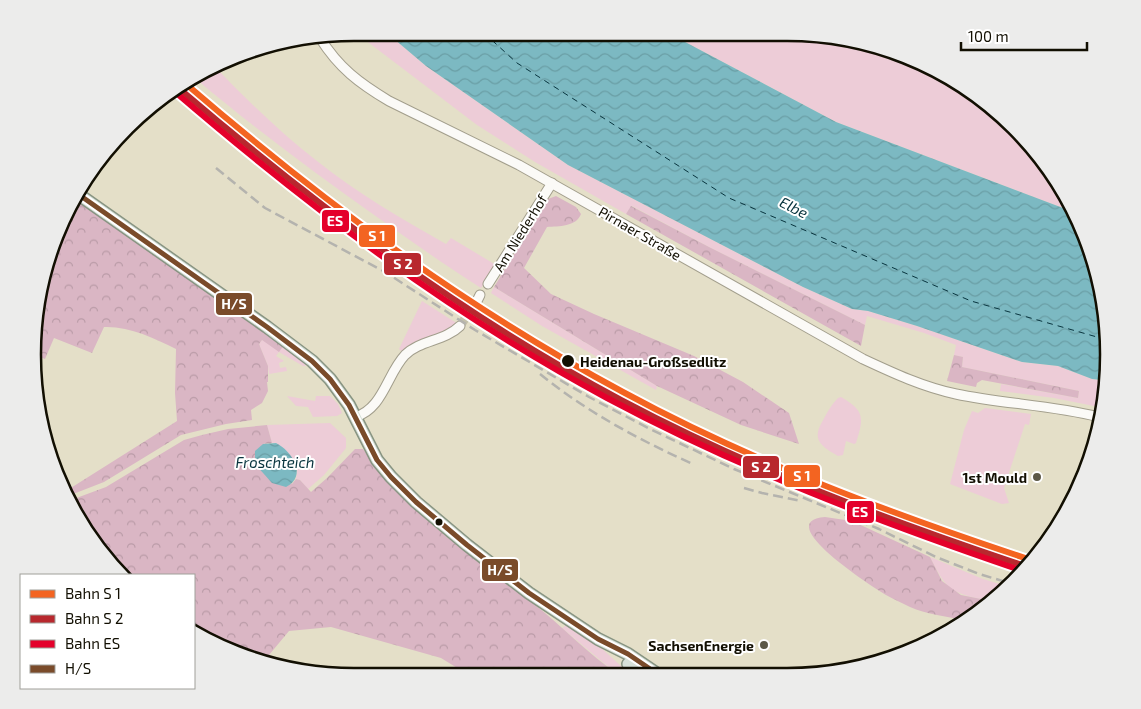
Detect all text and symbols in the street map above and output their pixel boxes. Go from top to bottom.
scale bar [961,20,1087,52]
text: 100 m [968,27,1009,45]
street label: Am Niederhof [490,191,551,275]
water label: Elbe [777,192,811,222]
street label: Pirnaer Straße [596,203,684,263]
line badge: ES [321,209,350,233]
text: ES [327,212,343,229]
line badge: S 1 [358,224,396,248]
text: S 1 [368,227,386,244]
line badge: S 2 [383,252,422,276]
text: S 2 [393,255,413,272]
line badge: H/S [215,292,253,316]
text: H/S [221,295,247,312]
marker: Heidenau-Großsedlitz [560,353,576,369]
place label: Heidenau-Großsedlitz [580,353,726,370]
water label: Froschteich [236,453,314,471]
line badge: S 2 [742,455,780,479]
text: S 2 [751,458,771,475]
line badge: S 1 [783,464,821,488]
text: S 1 [793,467,811,484]
place label: 1st Mould [962,469,1027,486]
marker: 1st Mould [1031,471,1043,483]
line badge: ES [846,500,875,524]
text: ES [852,503,868,520]
unlabelled marker [434,517,444,527]
line badge: H/S [481,558,519,582]
text: H/S [487,561,513,578]
legend [20,574,195,689]
text: Bahn S 1 [65,584,121,602]
text: Bahn S 2 [65,609,124,627]
text: Bahn ES [65,634,120,652]
place label: SachsenEnergie [648,637,754,654]
marker: SachsenEnergie [758,639,770,651]
text: H/S [65,659,91,677]

